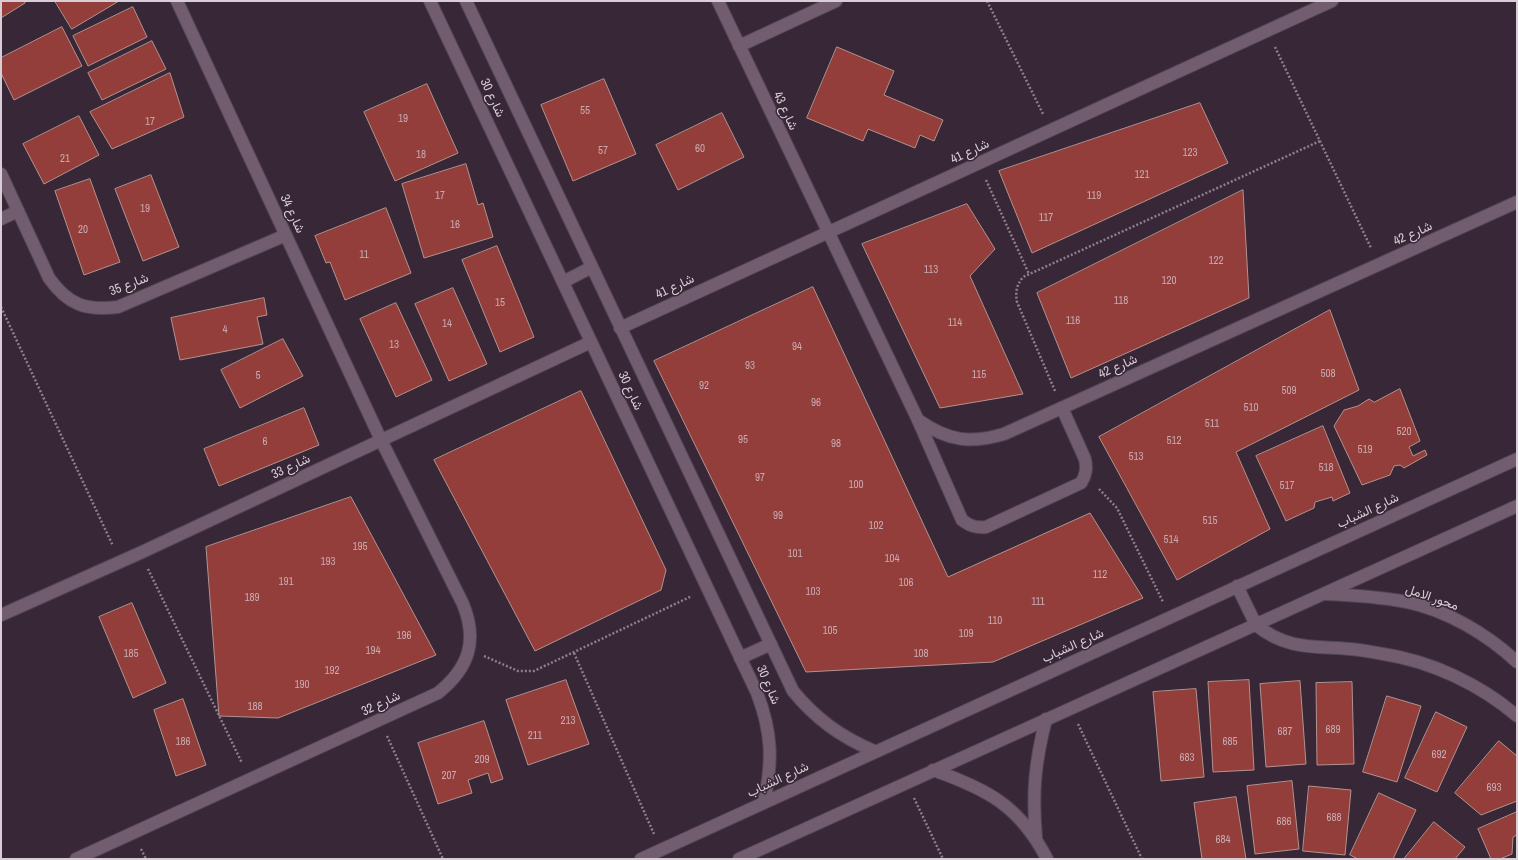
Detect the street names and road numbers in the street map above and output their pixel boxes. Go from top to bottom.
street label: شارع 30 [476,76,508,120]
street label: شارع 43 [769,89,801,133]
street label: شارع 41 [948,136,992,168]
street label: شارع 34 [276,192,308,236]
street label: شارع 42 [1391,219,1435,249]
street label: شارع 35 [107,270,151,300]
street label: شارع 41 [653,271,697,303]
street label: شارع 42 [1096,352,1140,382]
street label: شارع 30 [614,369,646,413]
street label: شارع 33 [269,451,313,483]
street label: شارع الشباب [1335,490,1401,532]
street label: محور الامل [1403,582,1461,614]
street label: شارع الشباب [1040,625,1106,667]
street label: شارع 30 [753,663,783,707]
street label: شارع 32 [359,688,403,720]
street label: شارع الشباب [745,759,811,801]

